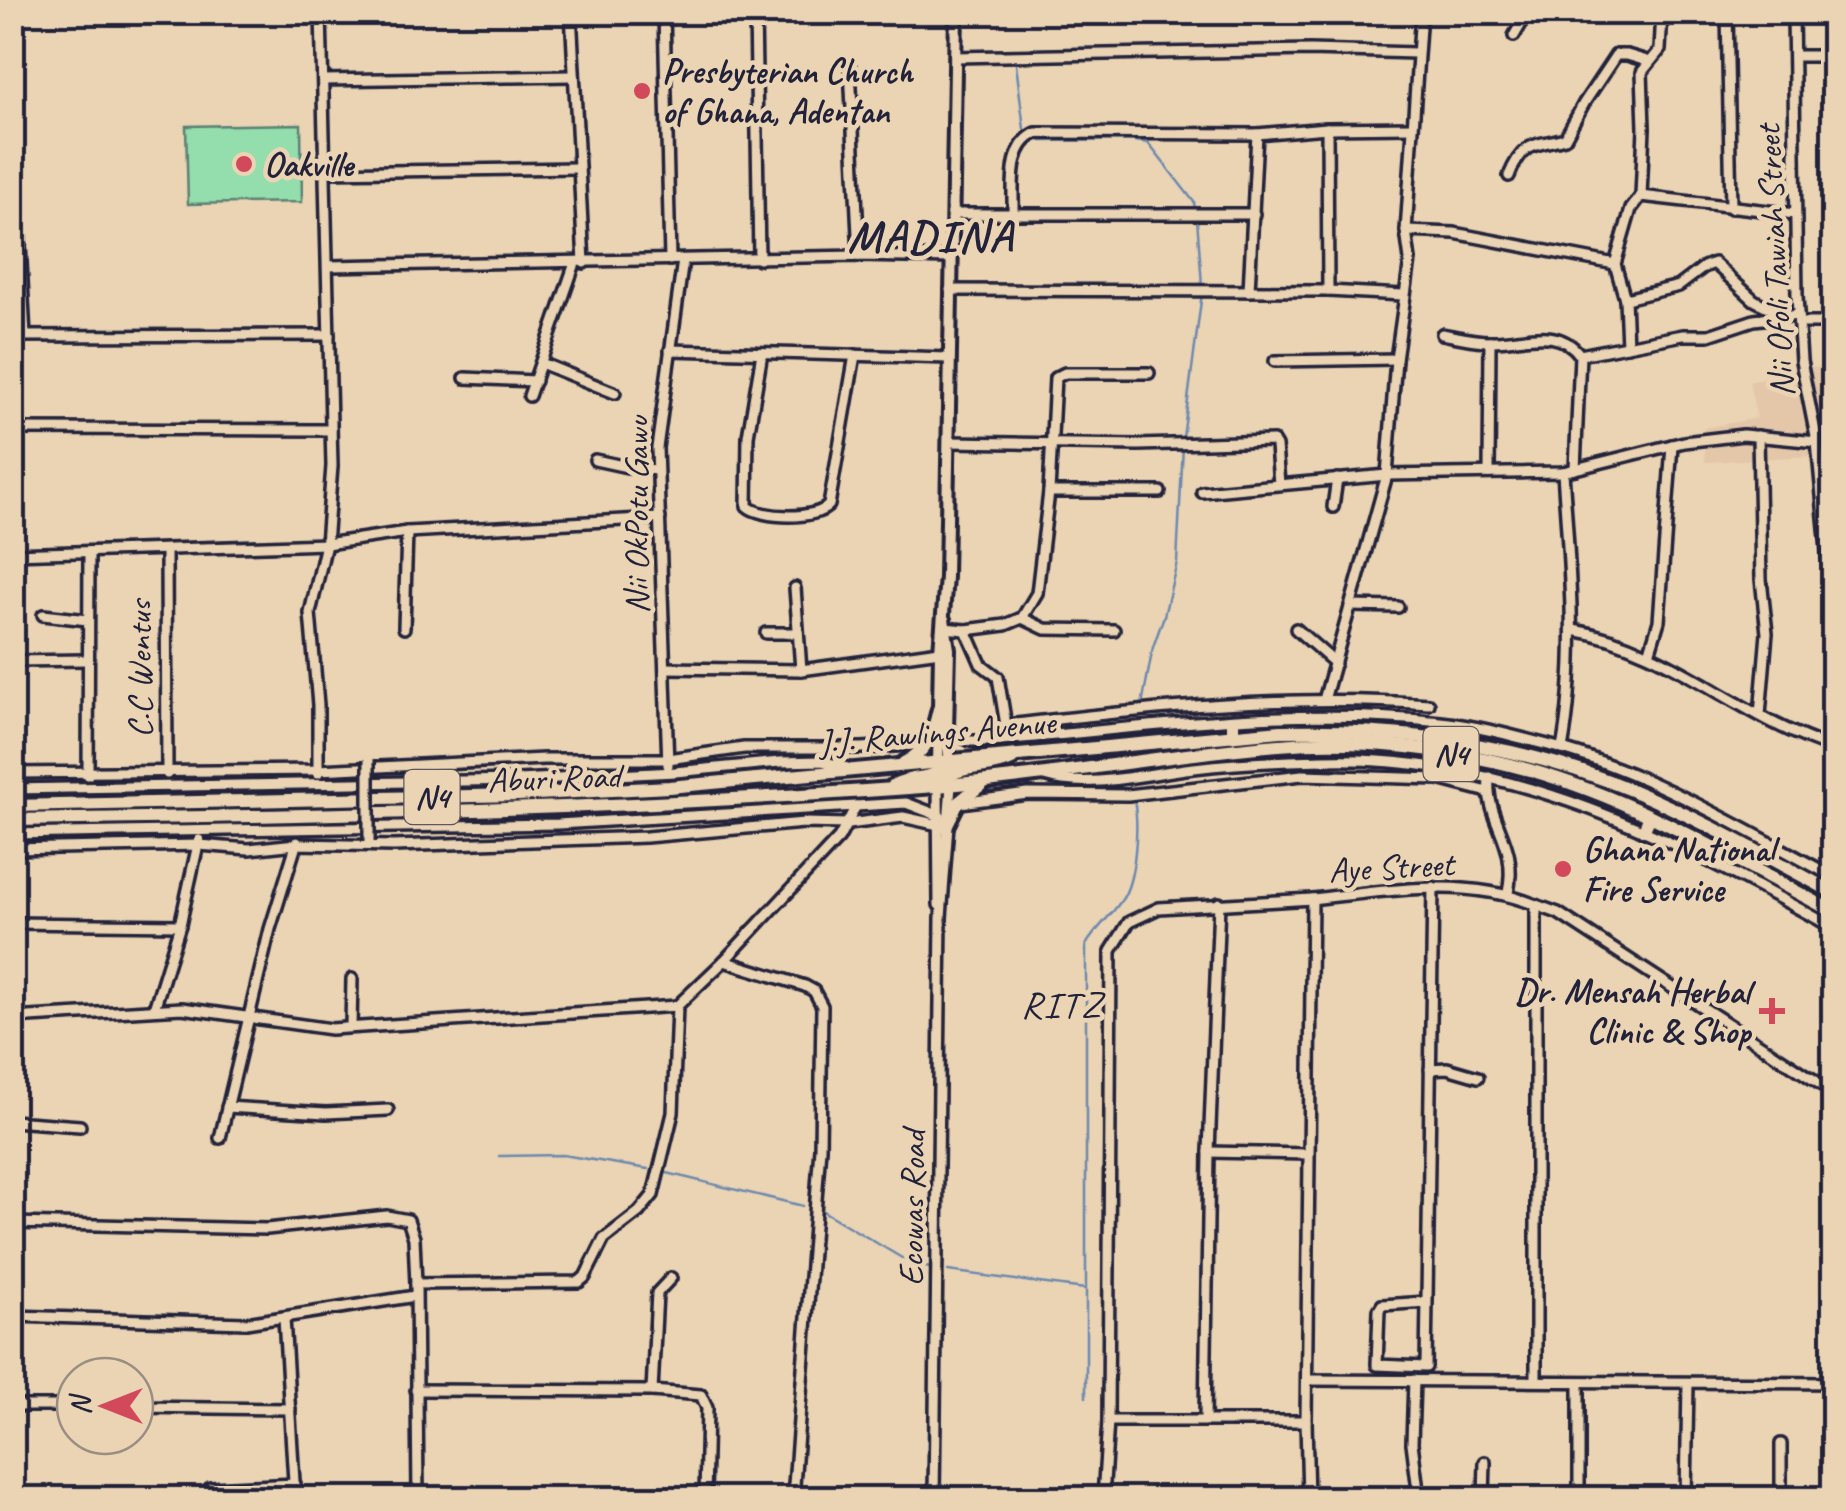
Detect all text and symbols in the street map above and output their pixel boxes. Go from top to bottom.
place label: Presbyterian Church of Ghana, Adentan [662,49,914,134]
marker: Presbyterian Church of Ghana, Adentan [631,80,653,102]
street label: Nii Ofoli Tawiah Street [1745,121,1805,398]
place label: Oakville [264,142,355,187]
marker: Oakville [233,153,255,175]
district label: MADINA [848,208,1015,265]
street label: Nii OkPotu Gawu [614,414,659,614]
street label: C.C Wentus [117,597,162,738]
street label: J.J. Rawlings Avenue [815,699,1060,765]
road number: N4 [1424,727,1478,781]
street label: Aburi Road [487,753,626,803]
road number: N4 [404,770,460,824]
place label: Ghana National Fire Service [1583,827,1781,912]
street label: Aye Street [1327,841,1458,893]
marker: Ghana National Fire Service [1552,858,1574,880]
place label: Dr. Mensah Herbal Clinic & Shop [1515,969,1757,1054]
district label: RITZ [1021,981,1106,1028]
marker: Dr. Mensah Herbal Clinic & Shop [1759,998,1785,1024]
street label: Ecowas Road [888,1125,936,1286]
north arrow [55,1356,155,1456]
text: N [63,1393,98,1415]

